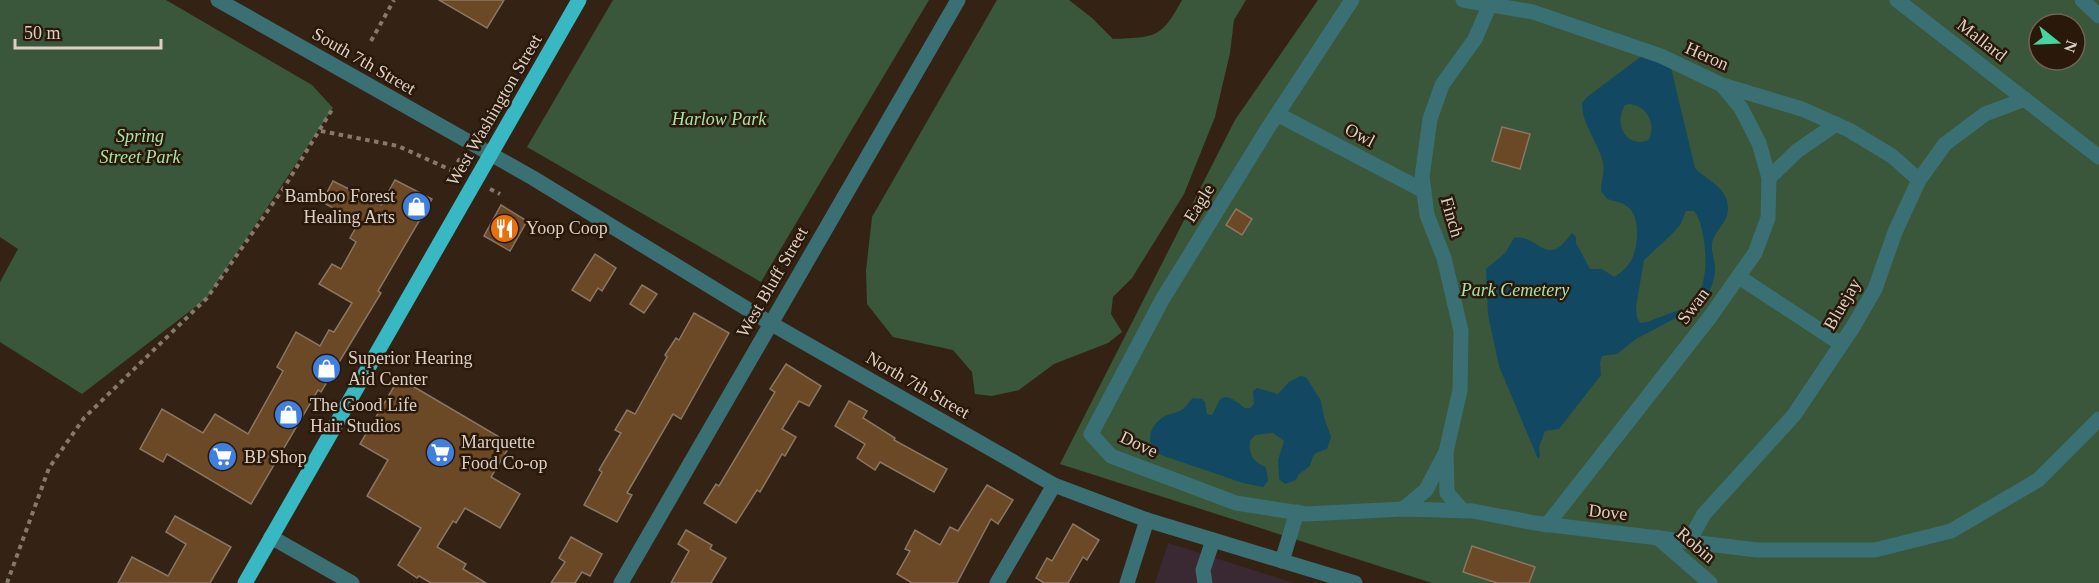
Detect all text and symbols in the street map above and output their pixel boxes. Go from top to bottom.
scale bar [15,12,160,50]
north arrow [2027,12,2087,72]
street label: Mallard [1953,15,2011,65]
text: 50 m [24,23,61,43]
street label: South 7th Street [309,23,419,99]
street label: West Washington Street [442,31,546,189]
street label: Heron [1682,38,1732,74]
text: N [2061,38,2081,55]
park label: Harlow Park [671,109,767,129]
street label: Owl [1342,119,1378,151]
park label: Spring Street Park [100,126,181,167]
street label: Eagle [1180,180,1218,226]
place label: Bamboo Forest Healing Arts [285,186,395,227]
shop icon: Bamboo Forest Healing Arts [400,190,432,222]
street label: Finch [1437,195,1467,239]
restaurant icon: Yoop Coop [489,212,521,244]
place label: Yoop Coop [526,218,608,238]
street label: West Bluff Street [732,223,812,341]
street label: Bluejay [1819,275,1865,333]
park label: Park Cemetery [1460,280,1569,300]
street label: Swan [1673,284,1713,328]
street label: North 7th Street [863,347,973,423]
place label: Superior Hearing Aid Center [348,348,472,389]
shop icon: Superior Hearing Aid Center [311,352,343,384]
place label: The Good Life Hair Studios [310,395,417,436]
shop icon: The Good Life Hair Studios [273,399,305,431]
street label: Dove [1117,427,1161,461]
place label: Marquette Food Co-op [461,432,548,473]
supermarket icon: Marquette Food Co-op [424,436,456,468]
supermarket icon: BP Shop [207,441,239,473]
place label: BP Shop [244,447,307,467]
street label: Dove [1588,500,1628,524]
street label: Robin [1673,523,1719,567]

